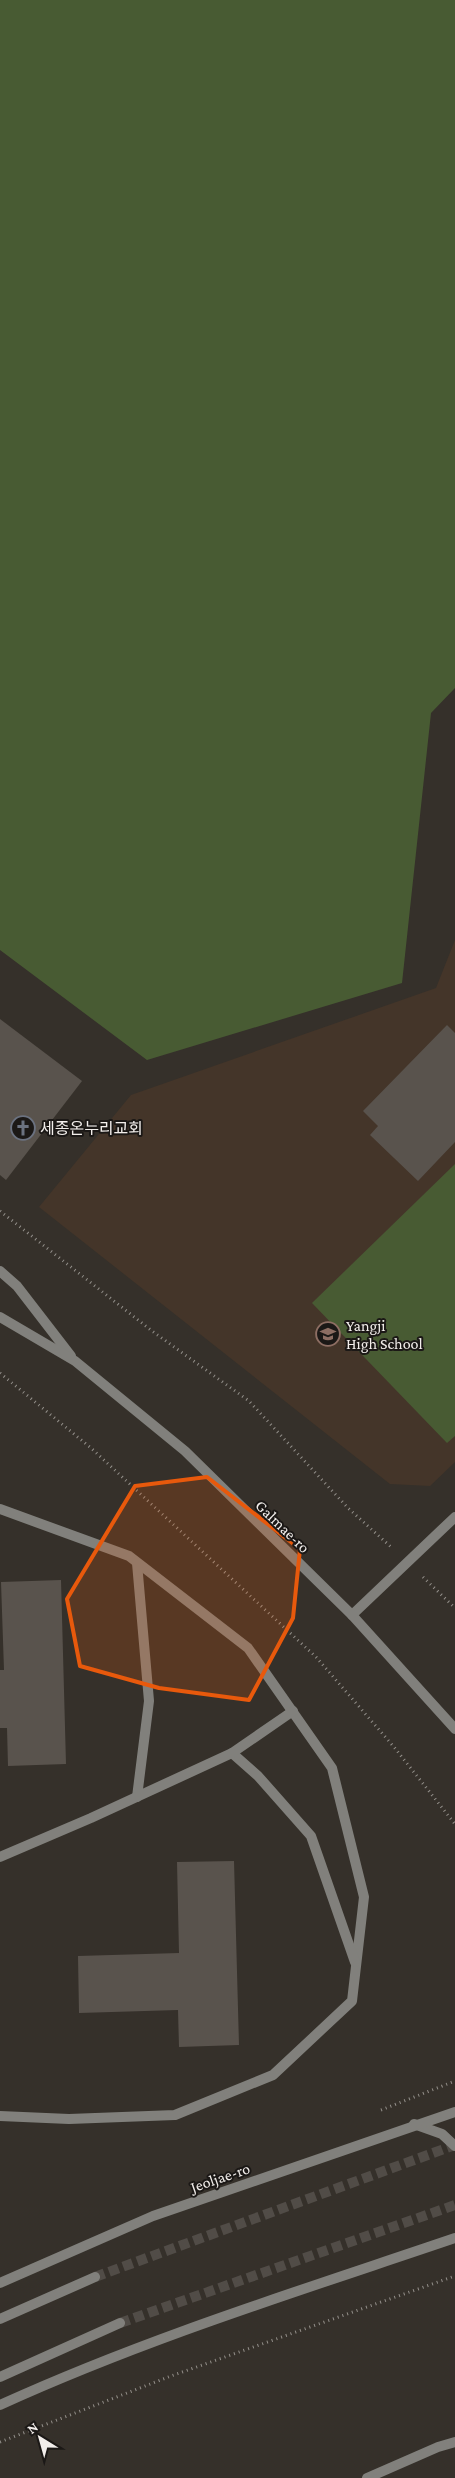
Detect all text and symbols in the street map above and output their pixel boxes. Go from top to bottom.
church icon: 세종온누리교회 [10,1115,36,1141]
place label: 세종온누리교회 [40,1120,143,1137]
place label: Yangji High School [346,1317,423,1353]
school or university icon: Yangji High School [315,1321,341,1347]
street label: Galmae-ro [252,1497,313,1556]
street label: Jeoljae-ro [186,2159,252,2197]
north arrow [15,2413,65,2463]
text: N [24,2418,41,2437]

